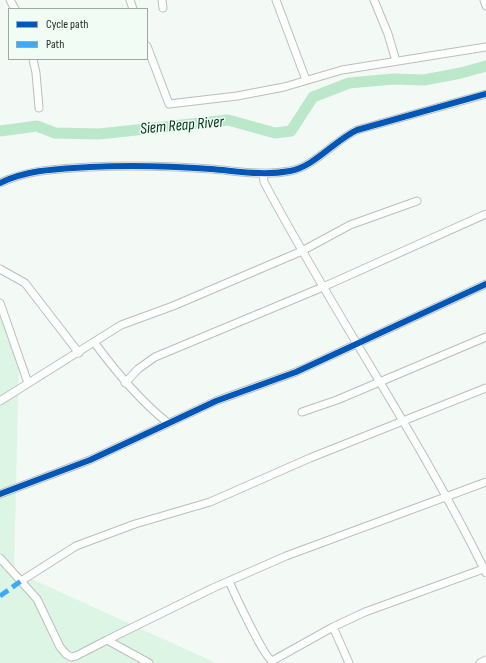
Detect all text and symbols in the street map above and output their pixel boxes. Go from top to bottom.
legend [8,8,148,60]
text: Cycle path [46,17,88,32]
text: Path [46,37,64,52]
water label: Siem Reap River [139,113,225,139]

